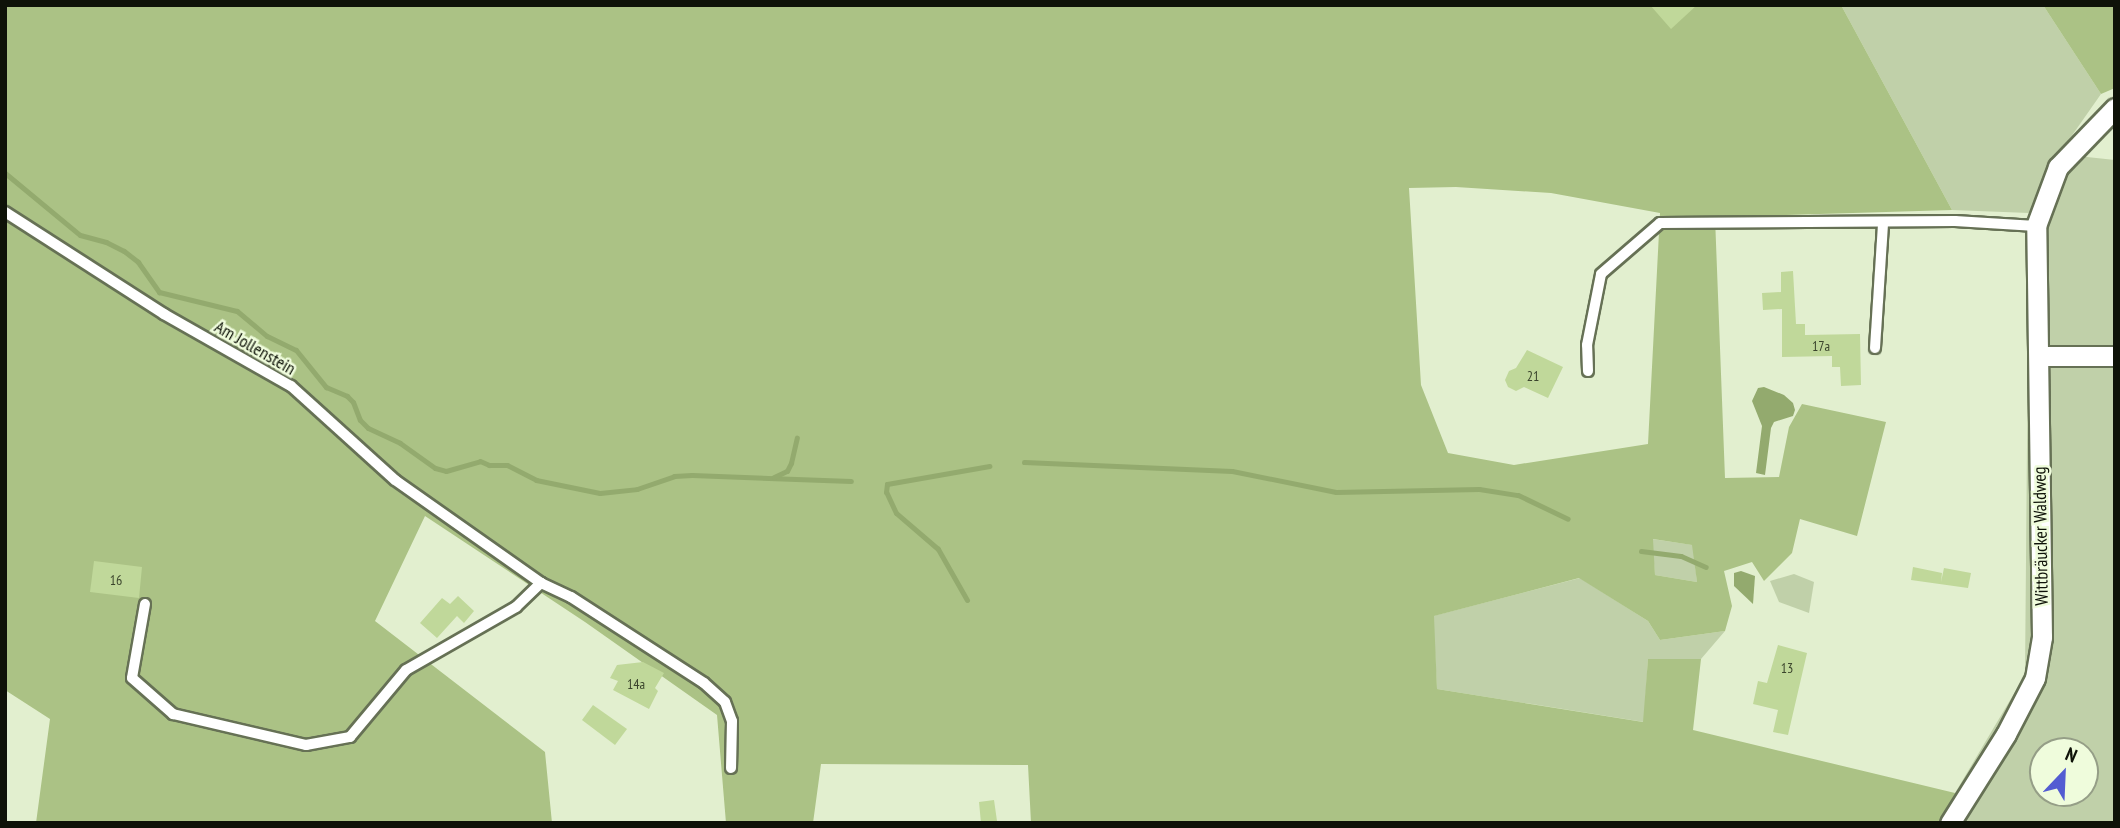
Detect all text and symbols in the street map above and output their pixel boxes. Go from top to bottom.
street label: Am Jollenstein [211,316,299,380]
house number: 17a [1812,338,1830,354]
house number: 21 [1527,368,1539,384]
street label: Wittbräucker Waldweg [2029,466,2053,606]
house number: 16 [110,572,122,588]
house number: 13 [1781,660,1793,676]
house number: 14a [627,676,645,692]
north arrow [2029,737,2099,807]
text: N [2062,741,2081,768]

